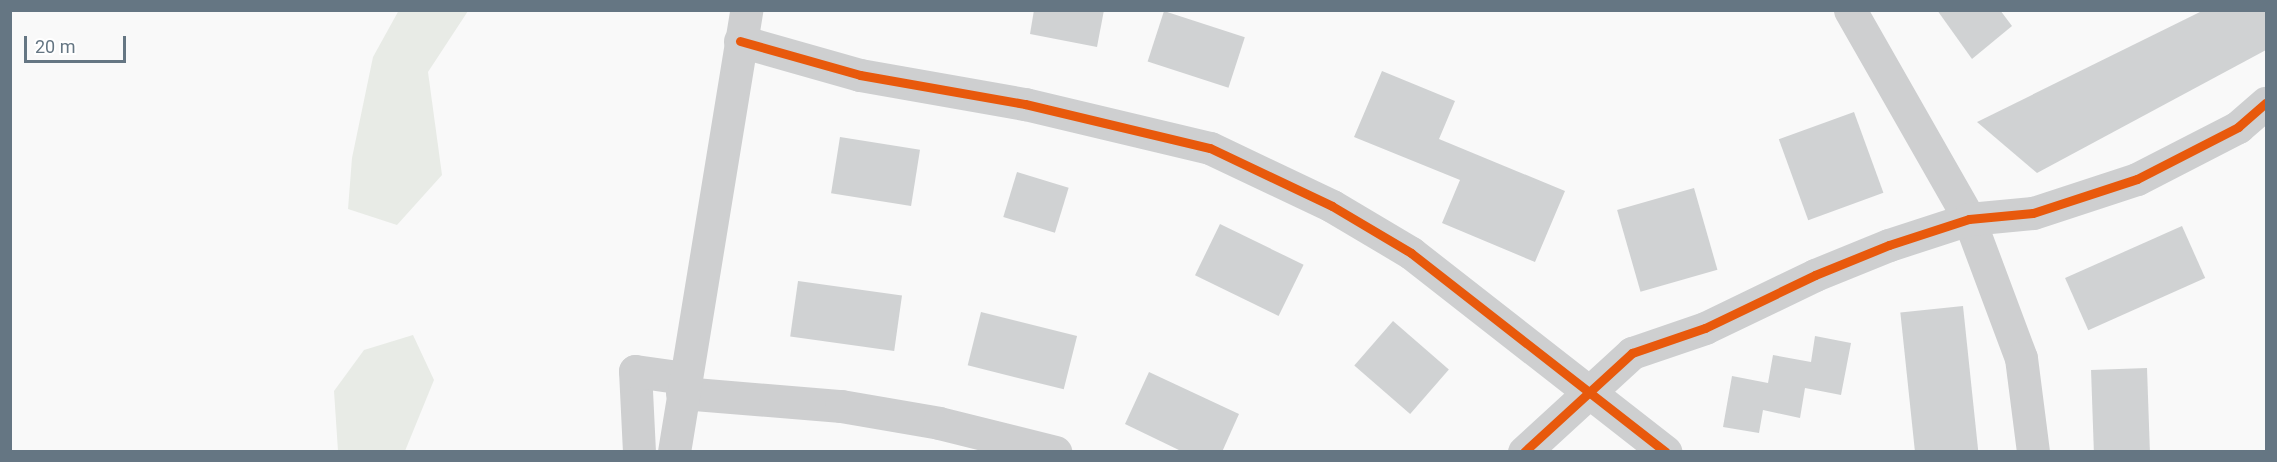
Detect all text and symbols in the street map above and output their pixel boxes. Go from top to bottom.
scale bar [27,24,129,62]
text: 20 m [35,36,75,57]

